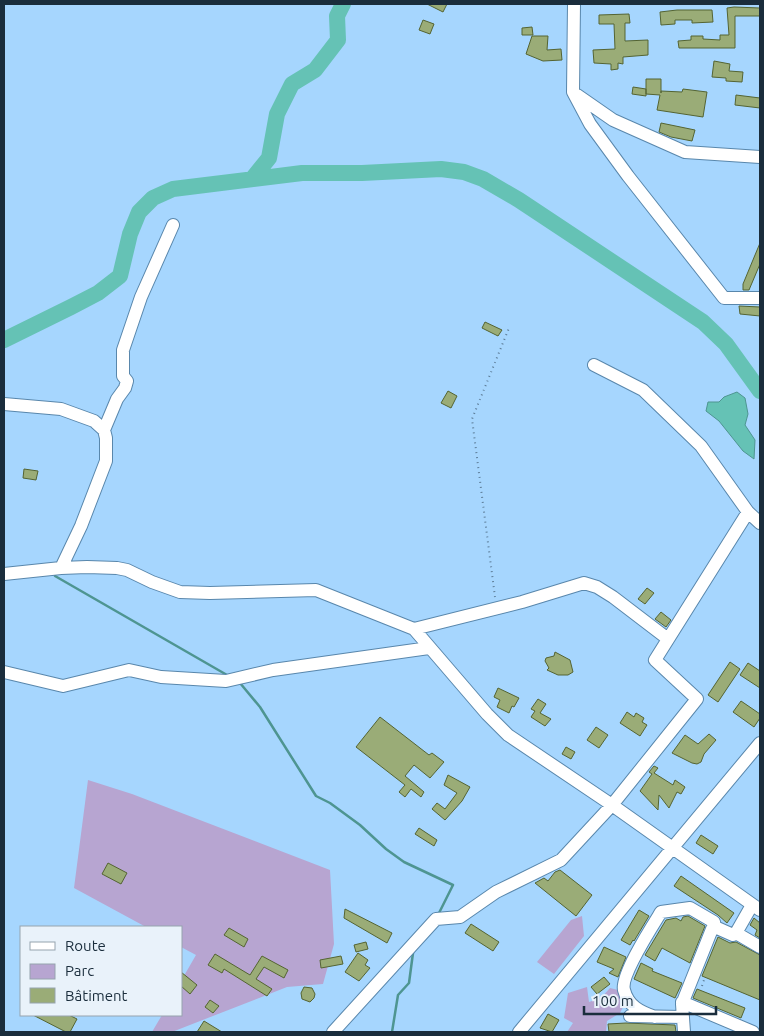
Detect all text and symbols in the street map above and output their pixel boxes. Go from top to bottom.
legend [20,926,182,1016]
text: Route [65,937,106,954]
text: Parc [65,962,94,979]
scale bar [584,984,716,1016]
text: Bâtiment [65,987,128,1004]
text: 100 m [592,992,634,1009]

